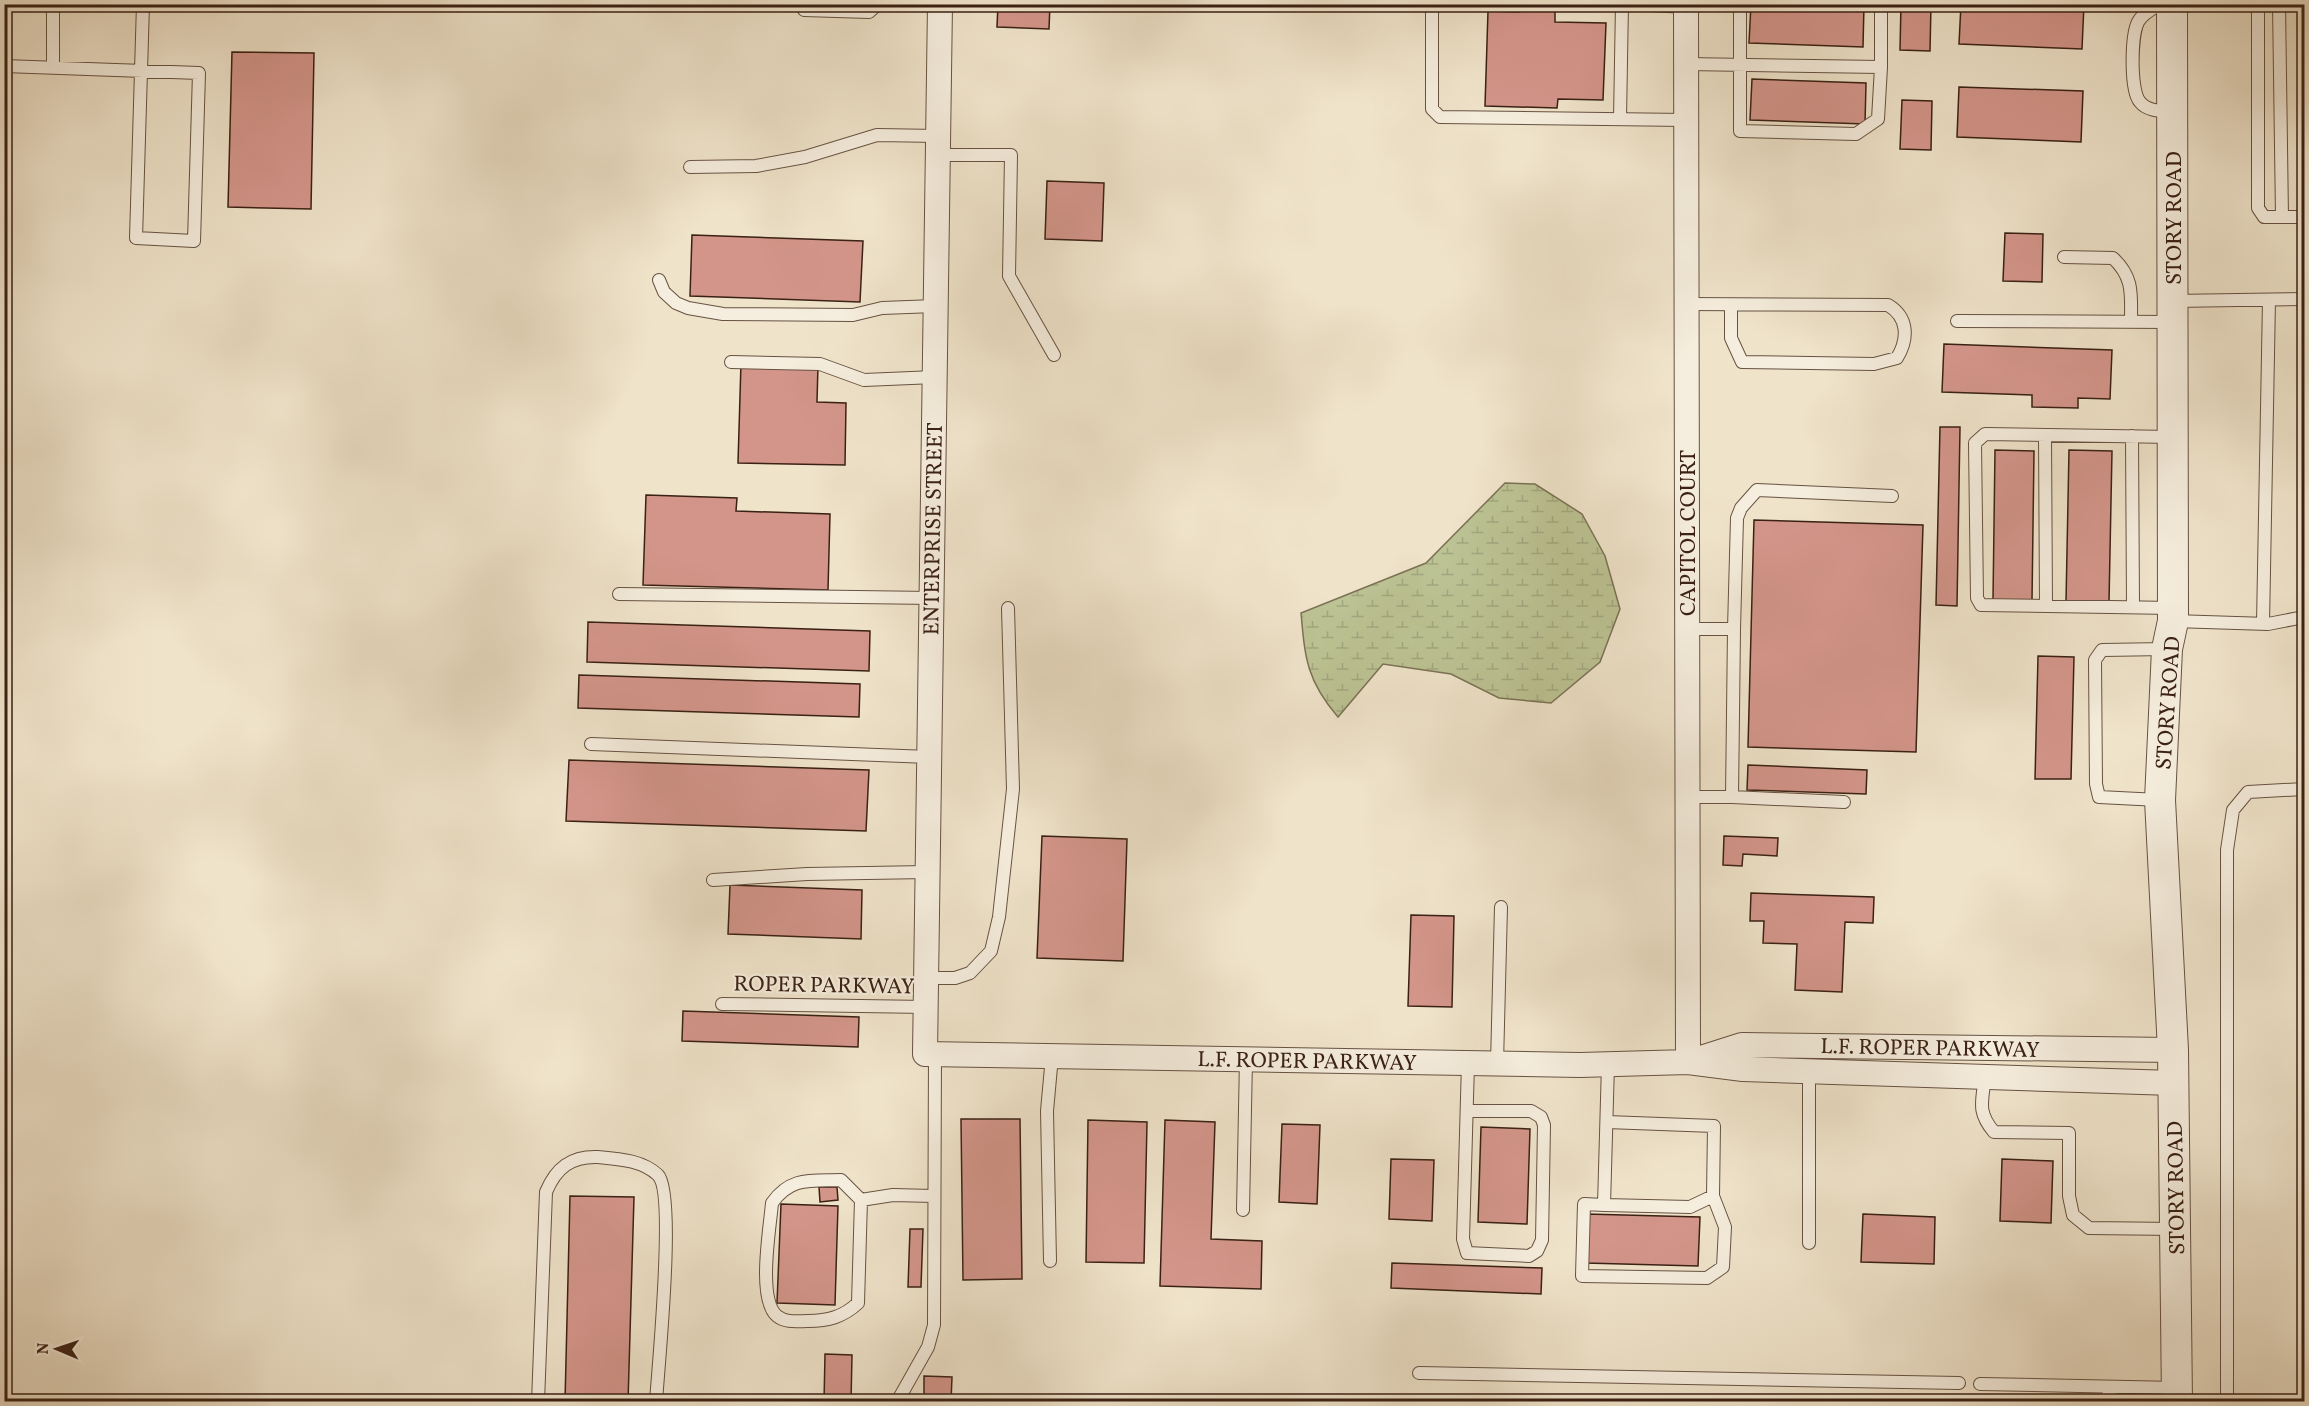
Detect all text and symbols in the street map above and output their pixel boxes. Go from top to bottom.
street label: STORY ROAD [2160,151,2191,285]
street label: ENTERPRISE STREET [917,422,952,636]
street label: CAPITOL COURT [1674,450,1705,616]
street label: STORY ROAD [2149,635,2190,771]
street label: ROPER PARKWAY [733,969,915,1004]
street label: L.F. ROPER PARKWAY [1820,1032,2040,1067]
street label: L.F. ROPER PARKWAY [1197,1045,1417,1080]
street label: STORY ROAD [2161,1121,2194,1255]
north arrow [27,1319,87,1379]
text: N [33,1342,55,1355]

